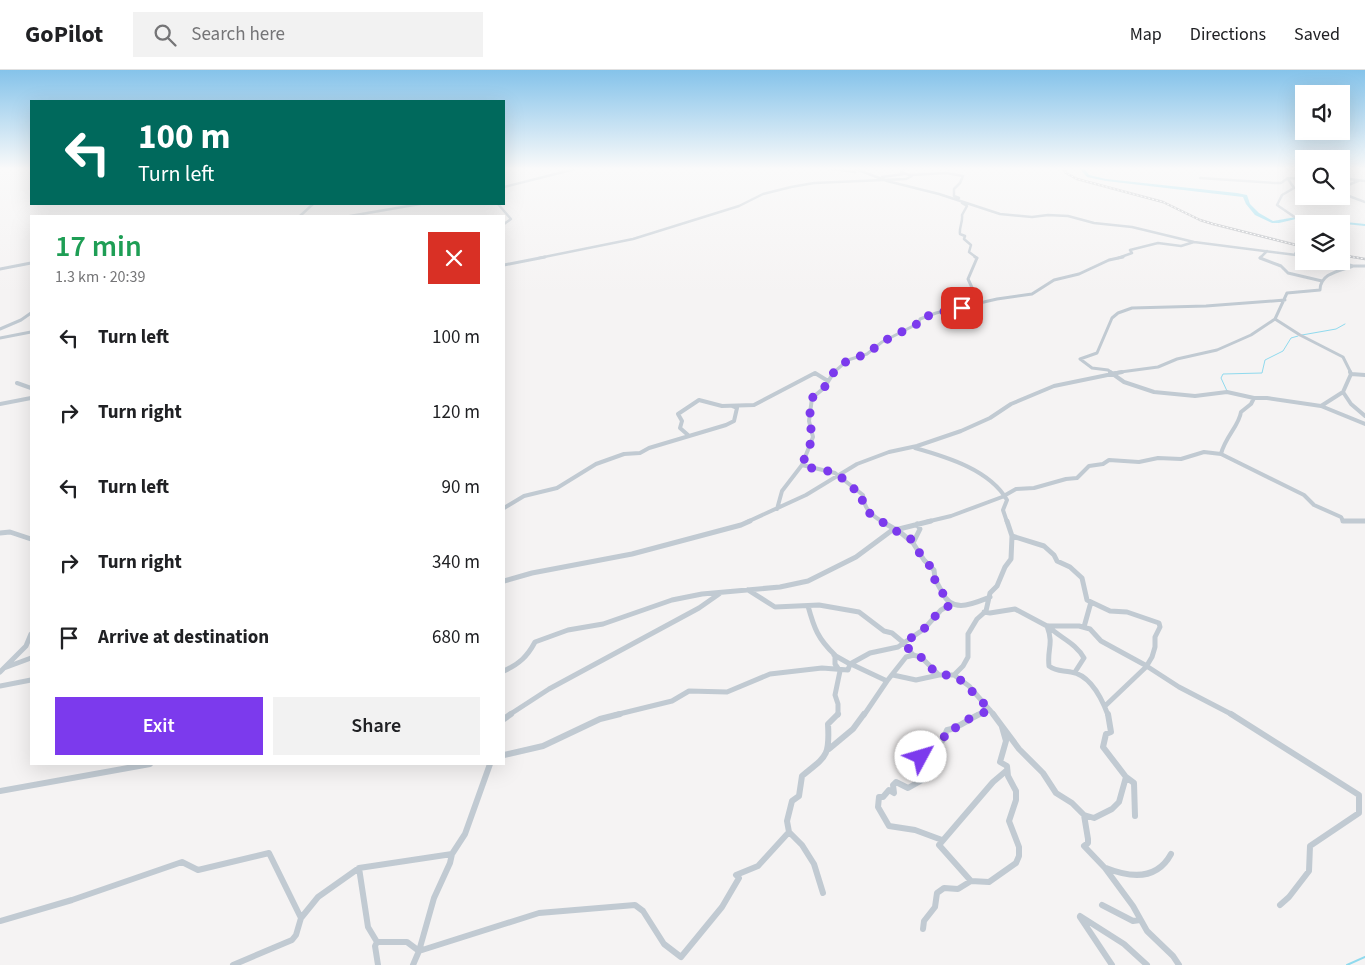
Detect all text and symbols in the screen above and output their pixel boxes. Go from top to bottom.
search box [133,12,483,57]
text: GoPilot [25,17,103,52]
icon: search [151,21,179,49]
text: Search here [191,21,285,48]
text: Map [1130,22,1162,47]
text: Directions [1190,22,1266,47]
text: Saved [1294,22,1340,47]
map controls [1295,85,1350,270]
button: sound [1295,85,1350,140]
text: 100 m [138,112,230,162]
icon: left [55,120,120,185]
button: search [1295,150,1350,205]
text: Turn left [138,158,214,190]
button: layers [1295,215,1350,270]
text: 17 min [55,225,142,268]
button: close [428,232,480,284]
text: 1.3 km · 20:39 [55,266,145,288]
pin [941,287,983,329]
icon: arrive [948,294,976,322]
icon: left [55,324,83,352]
text: Turn left [98,324,169,351]
text: 100 m [432,324,480,351]
icon: right [55,399,83,427]
text: Turn right [98,399,182,426]
text: 120 m [432,399,480,426]
icon: left [55,474,83,502]
text: Turn left [98,474,169,501]
text: 90 m [442,474,480,501]
icon: right [55,549,83,577]
text: Turn right [98,549,182,576]
text: 340 m [432,549,480,576]
icon: arrive [55,624,83,652]
text: Arrive at destination [98,624,269,651]
text: 680 m [432,624,480,651]
button: Exit [55,697,263,755]
button: Share [273,697,480,755]
position arrow [894,730,946,782]

